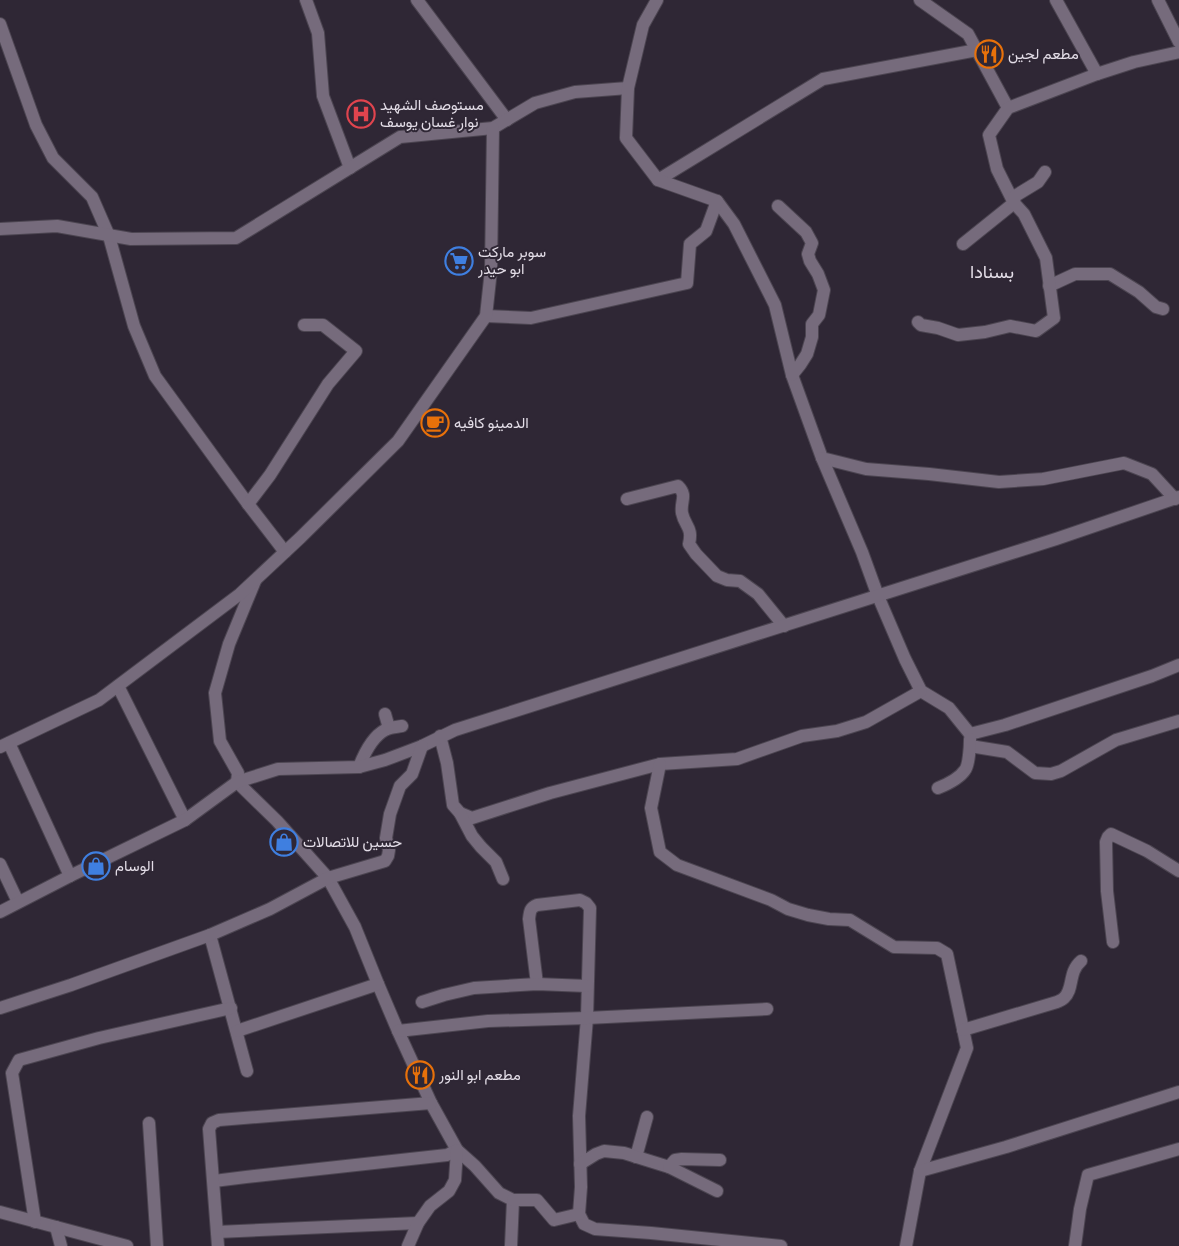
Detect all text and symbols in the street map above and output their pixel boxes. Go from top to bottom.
restaurant icon: مطعم لجين [974,39,1004,69]
place label: مطعم لجين [1008,44,1079,64]
place label: مستوصف الشهيد نوار غسان يوسف [380,95,484,131]
hospital icon: مستوصف الشهيد نوار غسان يوسف [346,99,376,129]
place label: سوبر ماركت ابو حيدر [477,242,546,278]
supermarket icon: سوبر ماركت ابو حيدر [444,246,474,276]
district label: بسنادا [970,260,1014,283]
cafe icon: الدمينو كافيه [420,408,450,438]
place label: الدمينو كافيه [454,413,529,432]
shop icon: حسين للاتصالات [269,827,299,857]
place label: حسين للاتصالات [303,832,402,852]
shop icon: الوسام [81,851,111,881]
place label: الوسام [115,856,154,876]
restaurant icon: مطعم ابو النور [405,1060,435,1090]
place label: مطعم ابو النور [438,1065,521,1085]

